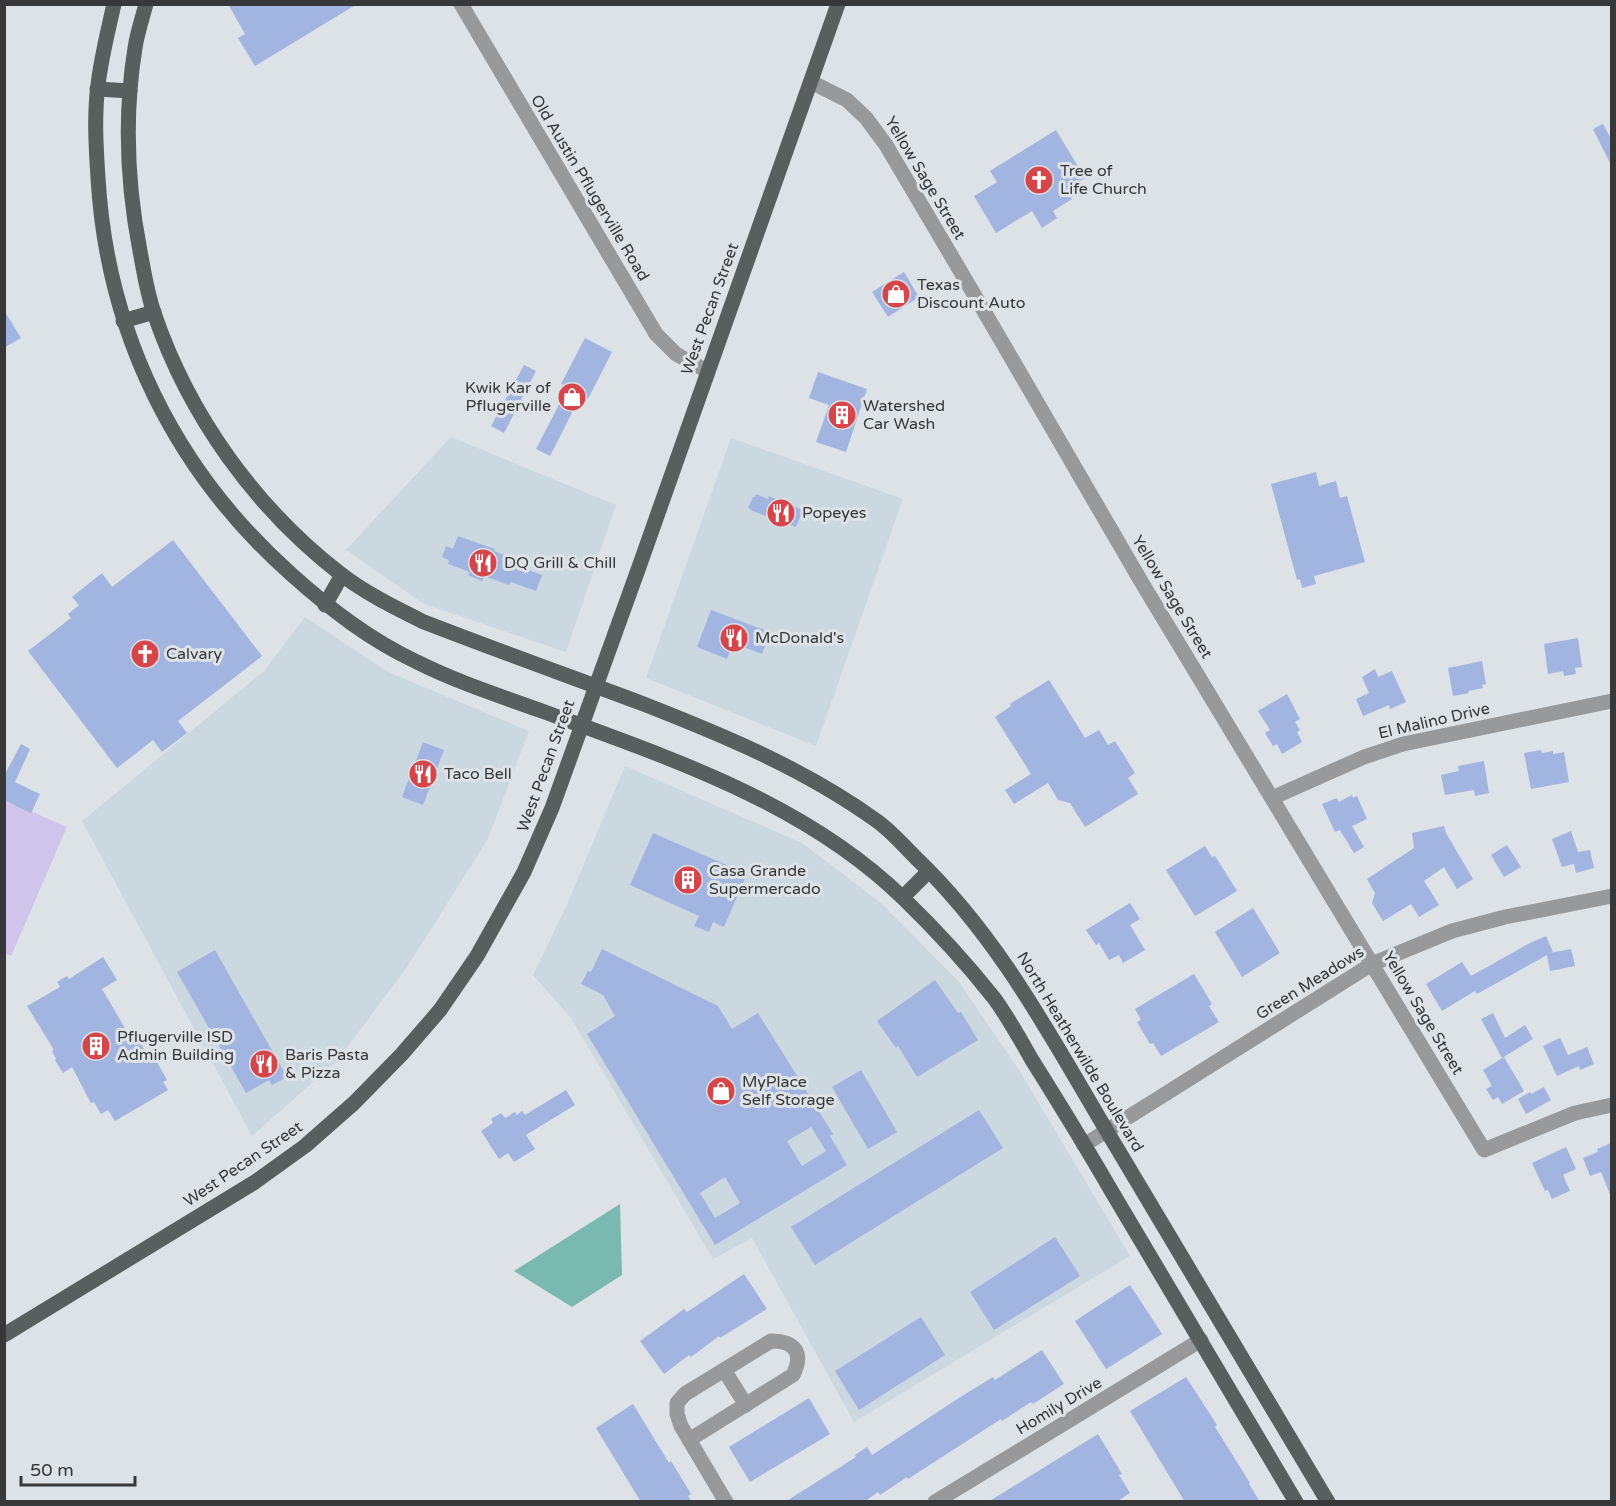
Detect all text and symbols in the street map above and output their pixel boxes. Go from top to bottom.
street label: Old Austin Pflugerville Road [526,91,654,285]
street label: Yellow Sage Street [880,113,970,243]
place label: Tree of Life Church [1060,161,1147,199]
church icon: Tree of Life Church [1023,164,1055,196]
street label: West Pecan Street [677,240,743,378]
place label: Texas Discount Auto [917,275,1025,313]
shop icon: Texas Discount Auto [880,278,912,310]
place label: Kwik Kar of Pflugerville [465,378,552,416]
shop icon: Kwik Kar of Pflugerville [556,381,588,413]
place label: Watershed Car Wash [863,396,945,434]
building icon: Watershed Car Wash [826,399,858,431]
restaurant icon: Popeyes [765,497,797,529]
place label: Popeyes [802,503,867,523]
street label: Yellow Sage Street [1127,532,1217,662]
restaurant icon: DQ Grill & Chill [467,547,499,579]
place label: DQ Grill & Chill [504,553,616,573]
restaurant icon: McDonald's [718,622,750,654]
place label: McDonald's [755,628,844,648]
church icon: Calvary [129,638,161,670]
place label: Calvary [166,644,223,664]
street label: West Pecan Street [513,697,579,835]
street label: El Malino Drive [1376,698,1492,744]
restaurant icon: Taco Bell [407,758,439,790]
place label: Taco Bell [444,764,512,784]
place label: Casa Grande Supermercado [709,861,821,899]
building icon: Casa Grande Supermercado [672,864,704,896]
street label: Green Meadows [1252,942,1368,1024]
street label: North Heatherwilde Boulevard [1012,948,1148,1156]
street label: Yellow Sage Street [1378,948,1468,1078]
place label: Pflugerville ISD Admin Building [117,1027,234,1065]
building icon: Pflugerville ISD Admin Building [80,1030,112,1062]
place label: Baris Pasta & Pizza [285,1045,369,1083]
restaurant icon: Baris Pasta & Pizza [248,1048,280,1080]
place label: MyPlace Self Storage [742,1072,835,1110]
shop icon: MyPlace Self Storage [705,1075,737,1107]
street label: West Pecan Street [180,1117,306,1211]
street label: Homily Drive [1013,1373,1105,1439]
scale bar [21,1449,135,1487]
text: 50 m [30,1459,74,1481]

